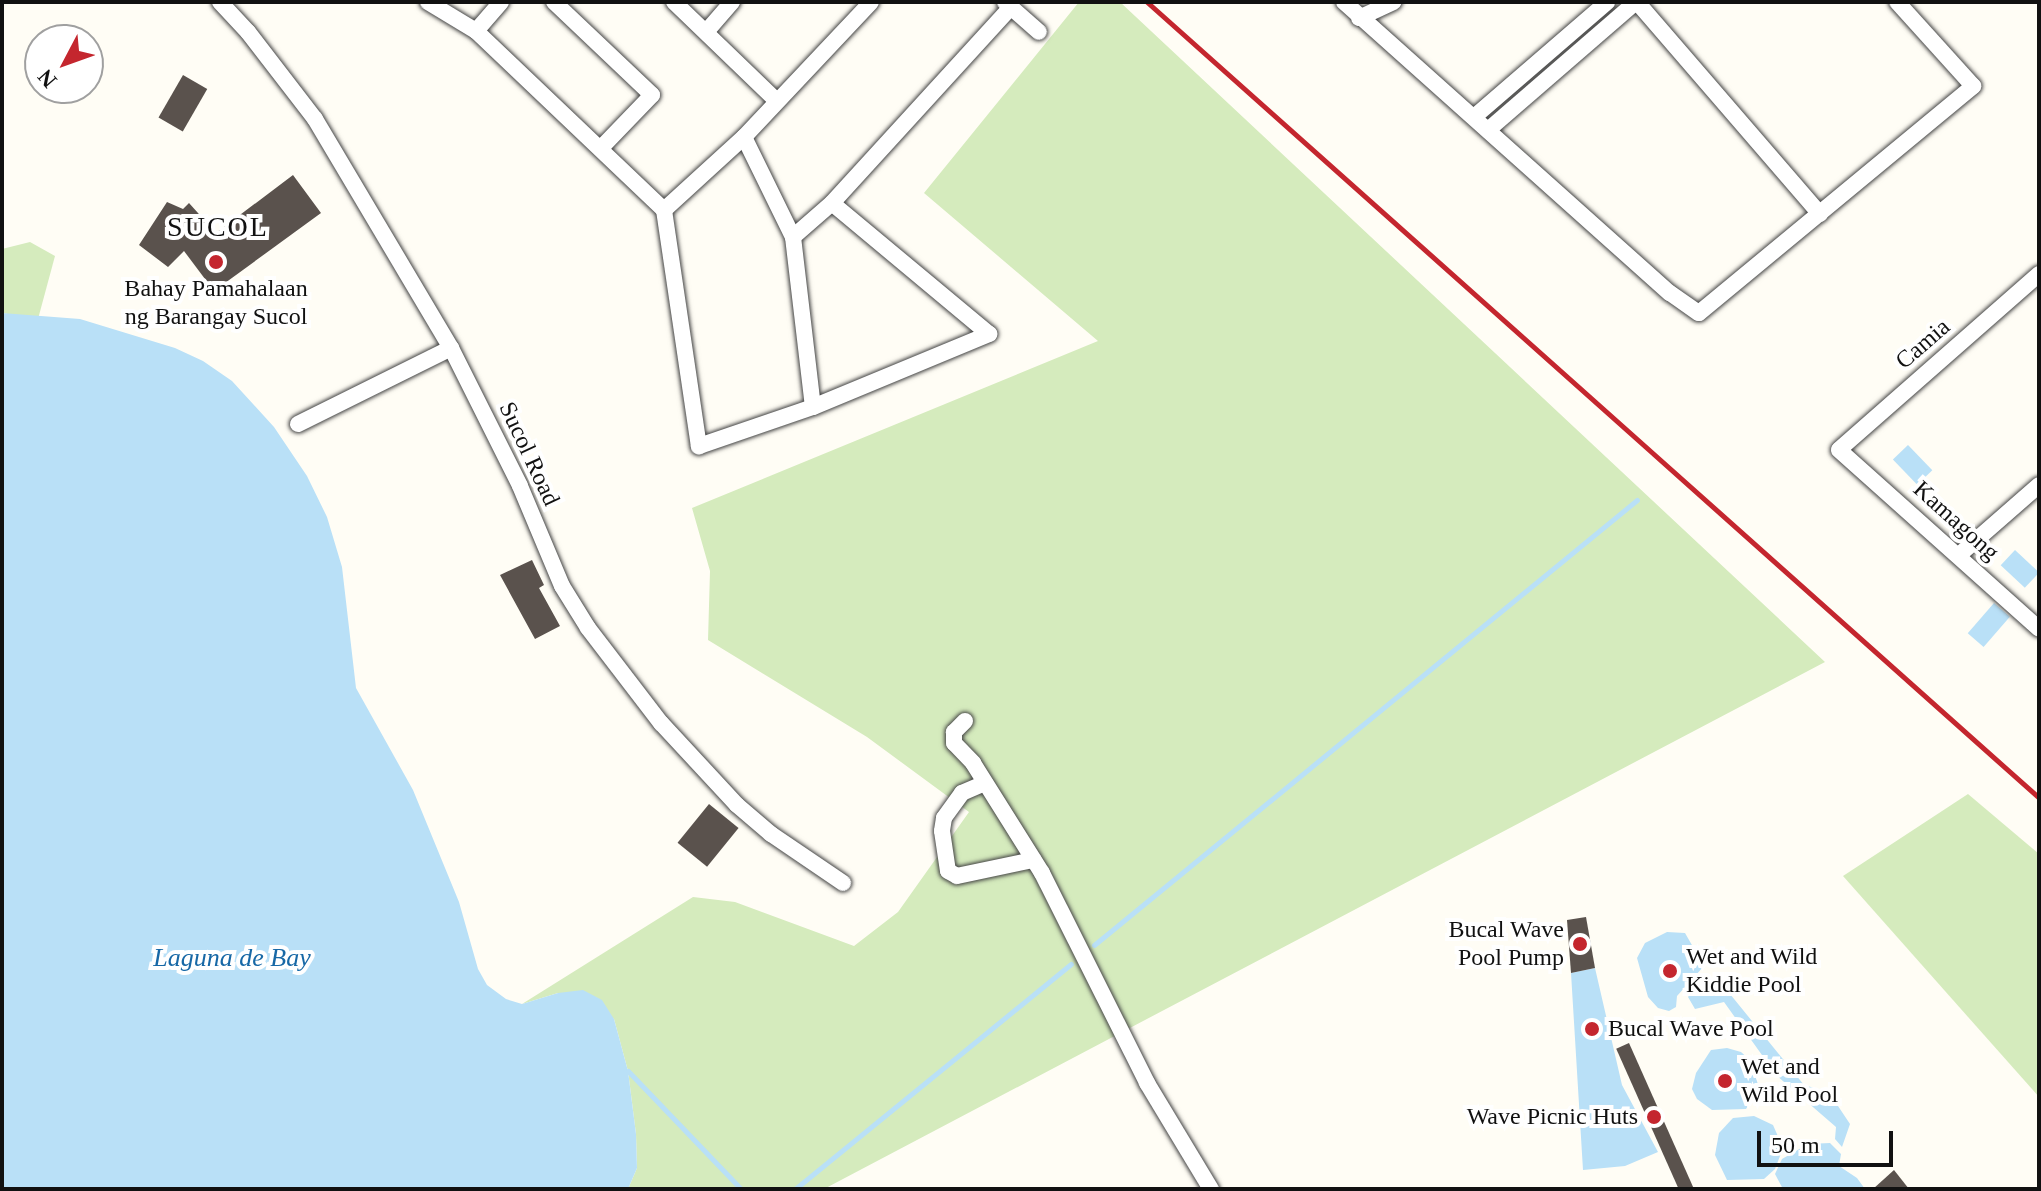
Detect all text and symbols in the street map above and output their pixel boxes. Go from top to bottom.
north arrow [24,24,104,104]
text: N [32,65,62,93]
district label: SUCOL [167,210,269,244]
marker: Bahay Pamahalaan ng Barangay Sucol [207,253,225,271]
place label: Bahay Pamahalaan ng Barangay Sucol [124,275,308,331]
street label: Camia [1890,313,1956,375]
street label: Sucol Road [492,397,566,511]
street label: Kamagong [1907,475,2005,567]
place label: Bucal Wave Pool Pump [1448,916,1564,972]
marker: Bucal Wave Pool Pump [1571,935,1589,953]
water label: Laguna de Bay [153,942,311,974]
place label: Wet and Wild Kiddie Pool [1686,943,1818,999]
marker: Wet and Wild Kiddie Pool [1661,962,1679,980]
place label: Bucal Wave Pool [1608,1015,1774,1043]
marker: Bucal Wave Pool [1583,1020,1601,1038]
place label: Wet and Wild Pool [1741,1053,1838,1109]
marker: Wet and Wild Pool [1716,1072,1734,1090]
place label: Wave Picnic Huts [1467,1103,1638,1131]
marker: Wave Picnic Huts [1645,1108,1663,1126]
scale bar [1761,1115,1897,1165]
text: 50 m [1771,1132,1820,1158]

